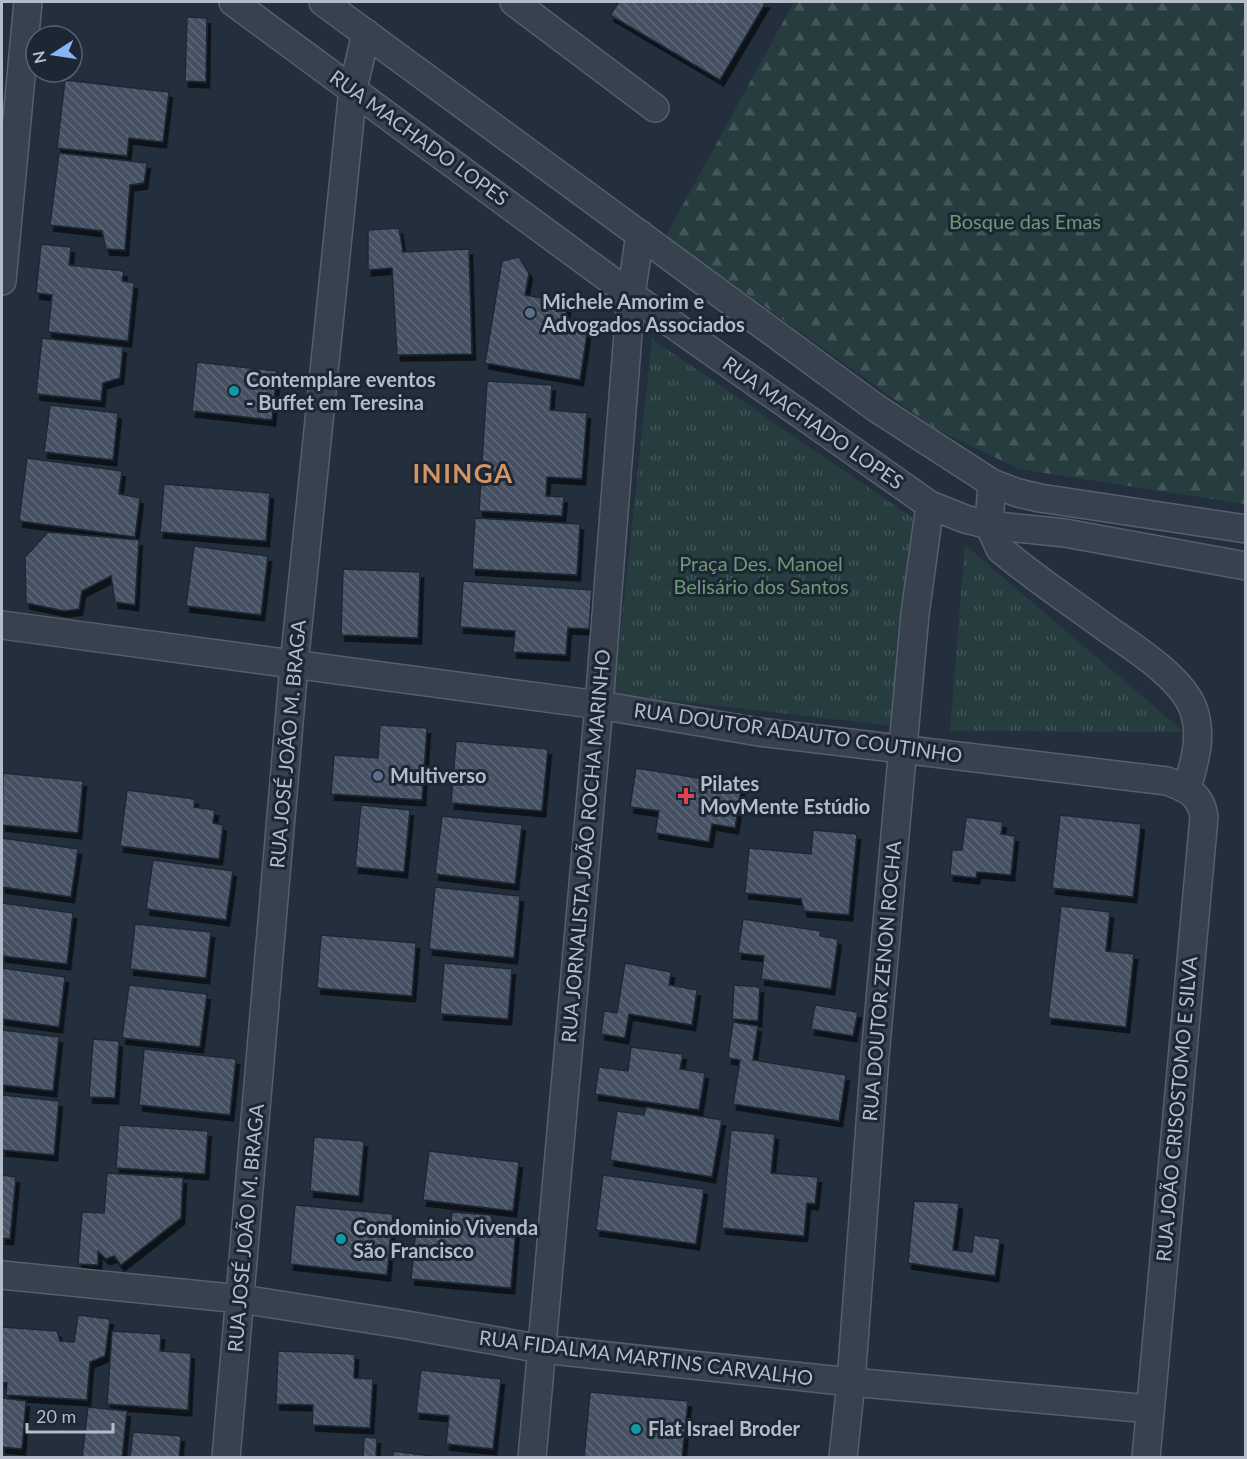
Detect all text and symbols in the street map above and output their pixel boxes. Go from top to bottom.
north arrow [24,24,84,84]
text: N [28,49,49,65]
street label: RUA MACHADO LOPES [326,64,514,210]
park label: Bosque das Emas [949,209,1101,233]
place label: Michele Amorim e Advogados Associados [541,289,745,336]
marker: Michele Amorim e Advogados Associados [523,306,537,320]
street label: RUA MACHADO LOPES [719,351,909,494]
place label: Contemplare eventos - Buffet em Teresina [246,367,436,414]
marker: Contemplare eventos - Buffet em Teresina [227,384,241,398]
district label: ININGA [412,457,514,489]
park label: Praça Des. Manoel Belisário dos Santos [673,551,849,598]
street label: RUA JOSÉ JOÃO M. BRAGA [264,618,310,869]
street label: RUA JORNALISTA JOÃO ROCHA MARINHO [556,648,614,1044]
street label: RUA DOUTOR ADAUTO COUTINHO [632,697,964,767]
place label: Multiverso [390,763,486,787]
marker: Multiverso [371,769,385,783]
place label: Pilates MovMente Estúdio [700,771,870,818]
marker: Pilates MovMente Estúdio [677,787,695,805]
street label: RUA DOUTOR ZENON ROCHA [857,839,905,1122]
street label: RUA JOÃO CRISOSTOMO E SILVA [1151,955,1201,1263]
street label: RUA JOSÉ JOÃO M. BRAGA [222,1102,268,1353]
place label: Condominio Vivenda São Francisco [353,1215,538,1262]
marker: Condominio Vivenda São Francisco [334,1232,348,1246]
street label: RUA FIDALMA MARTINS CARVALHO [478,1325,815,1389]
scale bar [27,1396,112,1434]
text: 20 m [36,1405,76,1427]
place label: Flat Israel Broder [648,1416,801,1440]
marker: Flat Israel Broder [629,1422,643,1436]

